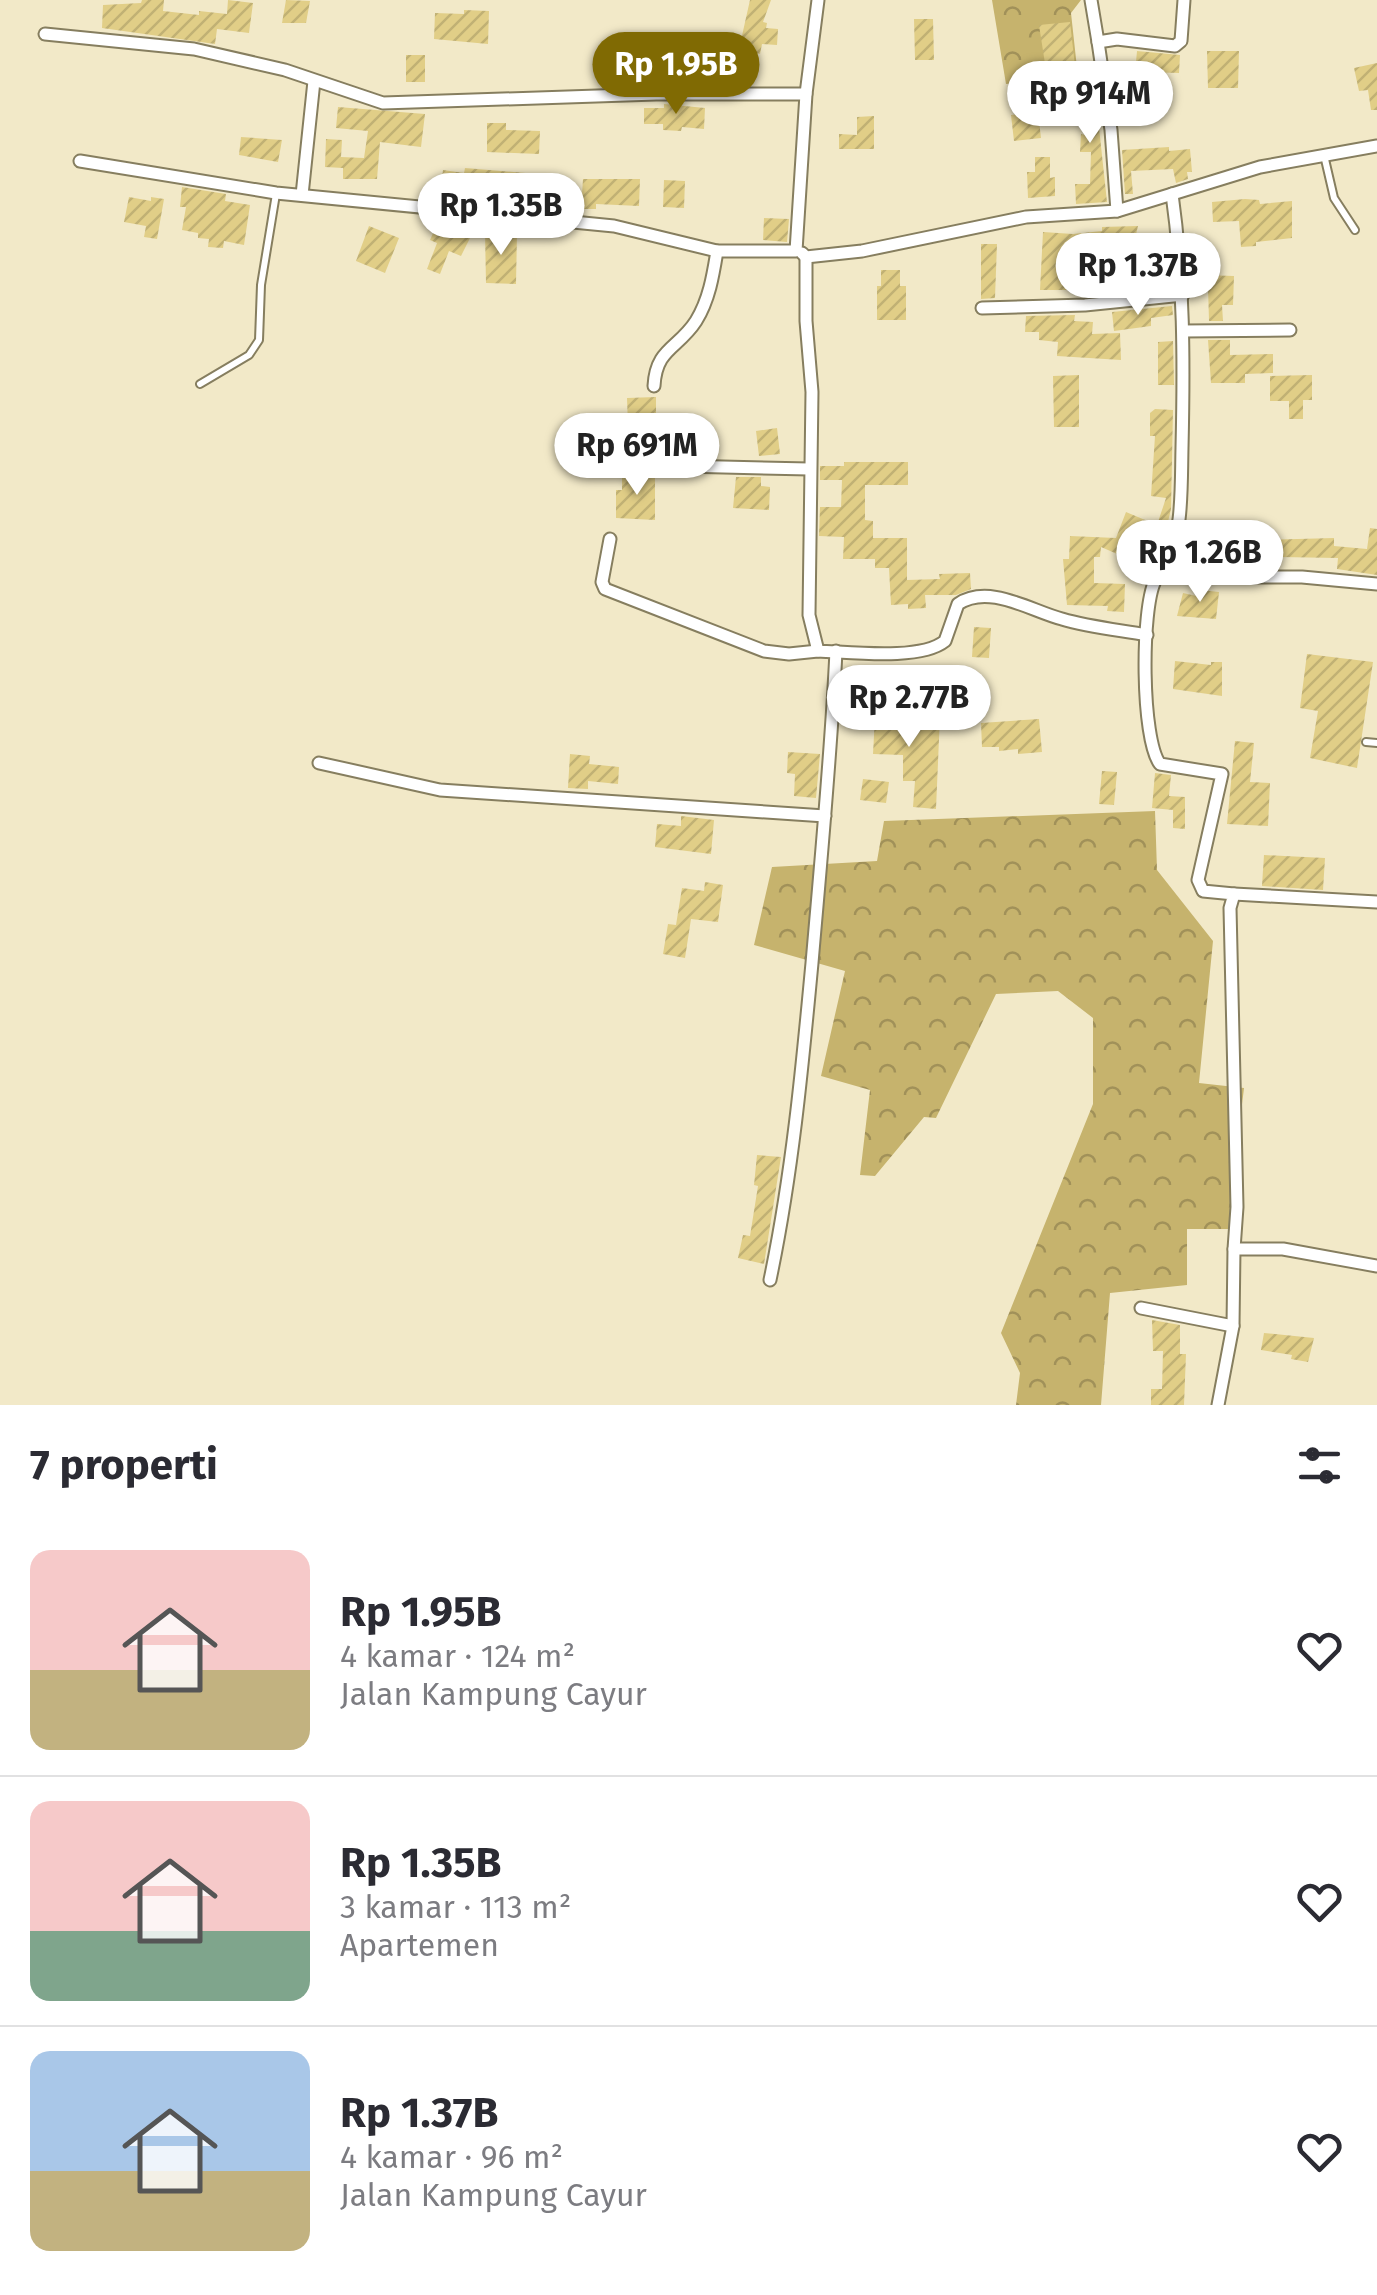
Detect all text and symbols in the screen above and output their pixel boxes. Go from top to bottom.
pin: Rp 1.95B [573,32,779,117]
text: Rp 1.95B [614,45,738,83]
pin: Rp 914M [998,61,1182,146]
text: Rp 914M [1029,74,1151,112]
pin: Rp 1.35B [398,173,604,258]
text: Rp 1.35B [439,186,563,224]
pin: Rp 1.37B [1035,233,1241,318]
text: Rp 1.37B [1078,246,1198,284]
pin: Rp 691M [545,413,729,498]
text: Rp 691M [576,426,698,464]
pin: Rp 1.26B [1097,520,1303,605]
text: Rp 1.26B [1138,533,1262,571]
pin: Rp 2.77B [806,665,1012,750]
text: Rp 2.77B [849,678,969,716]
icon: filters [1292,1438,1347,1493]
text: 7 properti [30,1440,218,1490]
text: Rp 1.95B [340,1587,502,1637]
icon: home [110,1590,230,1710]
icon: heart [1292,1623,1347,1678]
text: 4 kamar · 124 m² [340,1637,575,1675]
text: Jalan Kampung Cayur [340,1675,647,1713]
text: Rp 1.35B [340,1838,501,1888]
icon: home [110,1841,230,1961]
icon: heart [1292,1874,1347,1929]
text: 3 kamar · 113 m² [340,1888,571,1926]
text: Apartemen [340,1926,499,1964]
text: Rp 1.37B [340,2088,498,2138]
icon: home [110,2091,230,2211]
icon: heart [1292,2124,1347,2179]
text: 4 kamar · 96 m² [340,2138,563,2176]
text: Jalan Kampung Cayur [340,2176,647,2214]

